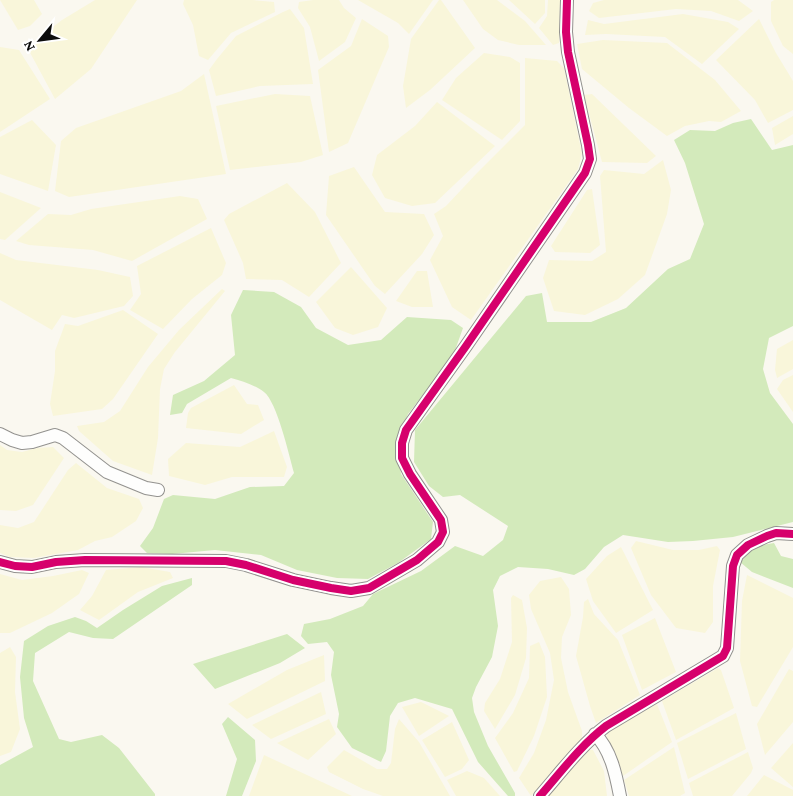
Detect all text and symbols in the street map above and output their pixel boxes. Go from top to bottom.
north arrow [15,15,65,65]
text: N [19,38,38,54]

